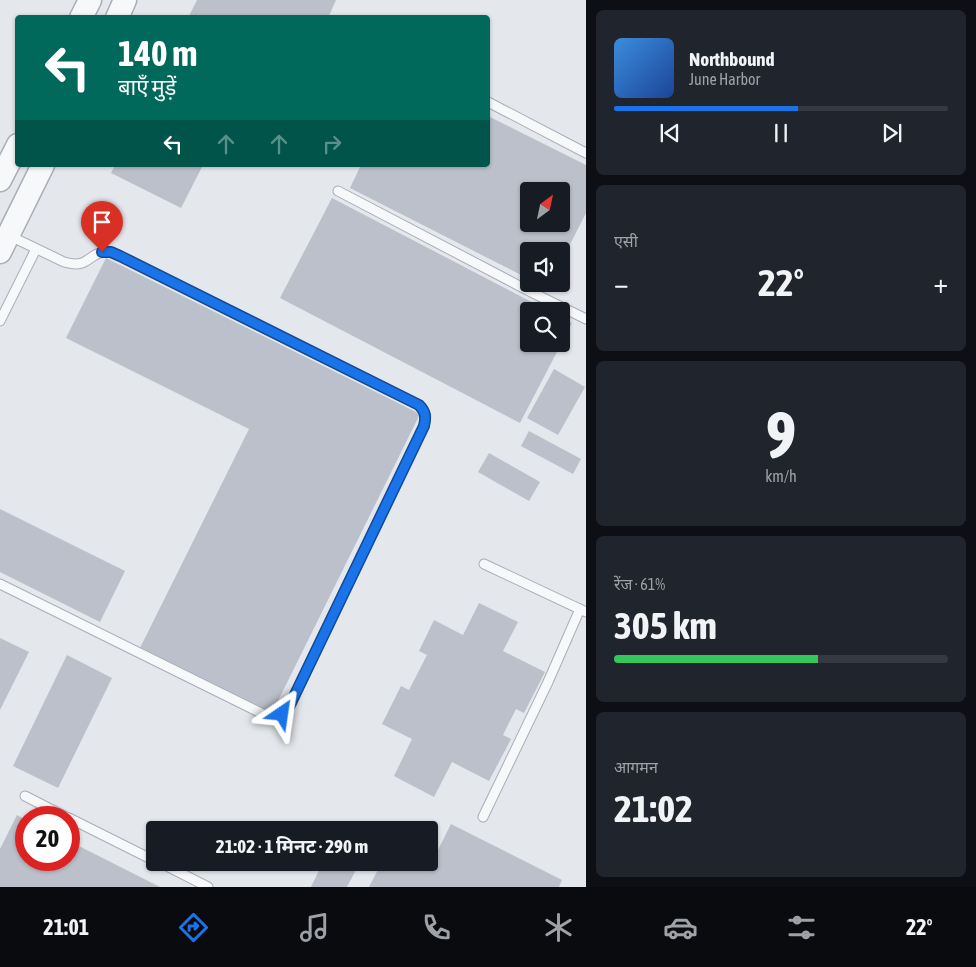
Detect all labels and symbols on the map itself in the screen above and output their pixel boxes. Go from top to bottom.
north arrow [520,182,570,232]
pin [81,201,123,252]
position arrow [255,687,307,739]
speed limit sign: 20 [15,806,80,871]

